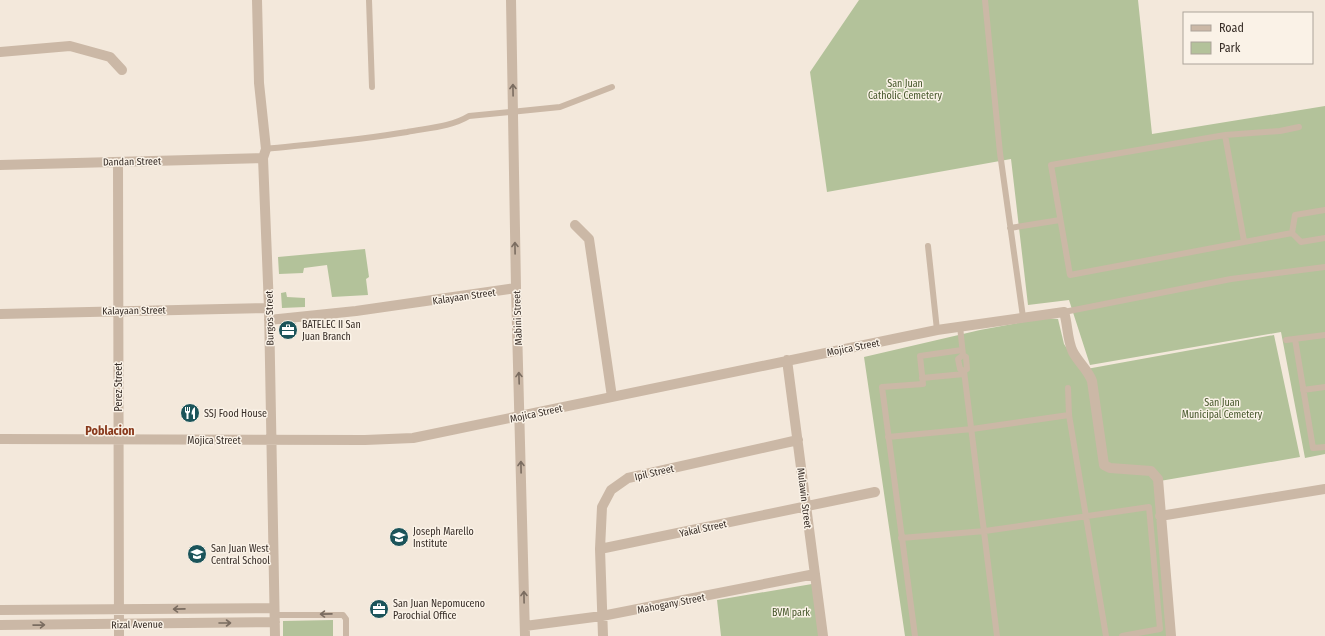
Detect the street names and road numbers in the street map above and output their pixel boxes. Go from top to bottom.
street label: Dandan Street [103,155,162,169]
street label: Kalayaan Street [432,287,497,307]
street label: Burgos Street [264,290,276,346]
street label: Mabini Street [511,290,525,345]
street label: Kalayaan Street [102,304,167,318]
street label: Mojica Street [826,337,881,359]
street label: Perez Street [113,362,125,411]
street label: Mojica Street [509,402,564,425]
street label: Mojica Street [187,435,241,447]
street label: Ipil Street [633,462,676,483]
street label: Mulawin Street [794,467,814,530]
street label: Yakal Street [678,518,729,540]
street label: Mahogany Street [636,591,707,616]
street label: Rizal Avenue [111,619,163,631]

